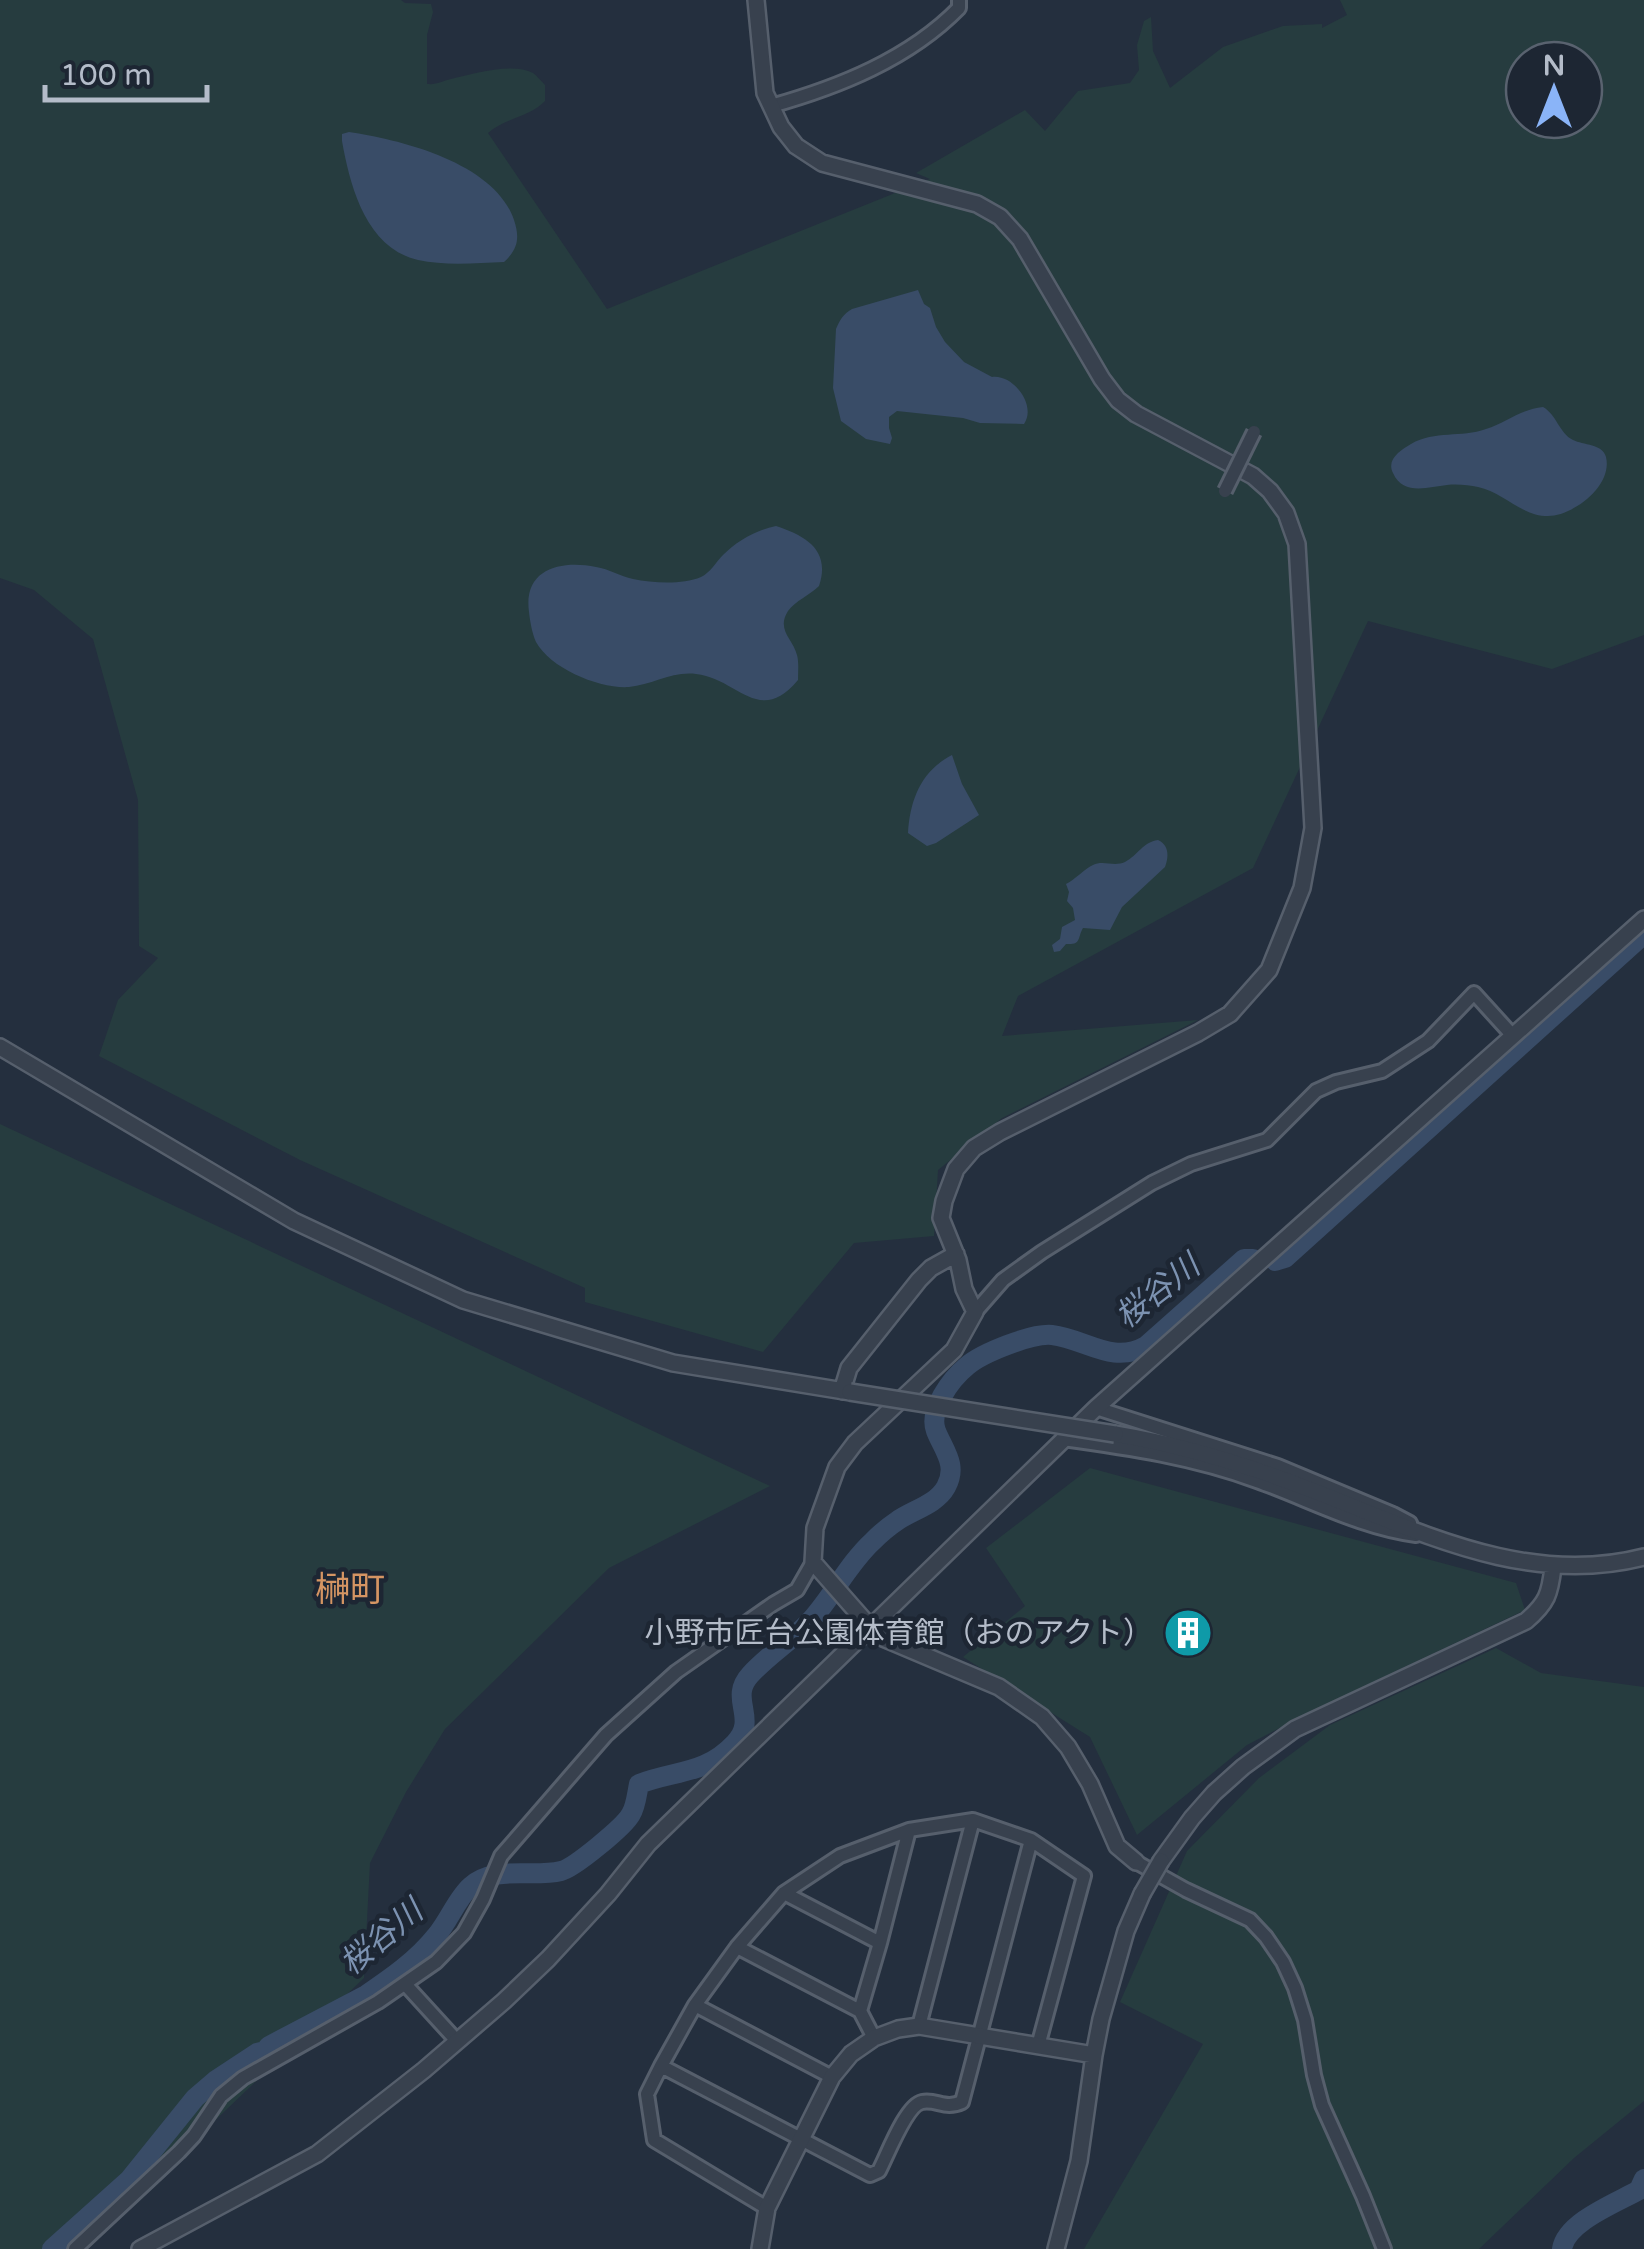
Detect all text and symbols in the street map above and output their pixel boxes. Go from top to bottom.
scale bar [45,40,208,102]
north arrow [1504,40,1604,140]
text: N [1543,49,1565,83]
text: 100 m [60,57,152,94]
water label: 桜谷川 [1108,1245,1209,1336]
district label: 榊町 [315,1569,385,1611]
building icon: 小野市匠台公園体育館（おのアクト） [1162,1607,1214,1659]
place label: 小野市匠台公園体育館（おのアクト） [645,1615,1153,1652]
water label: 桜谷川 [333,1890,433,1983]

